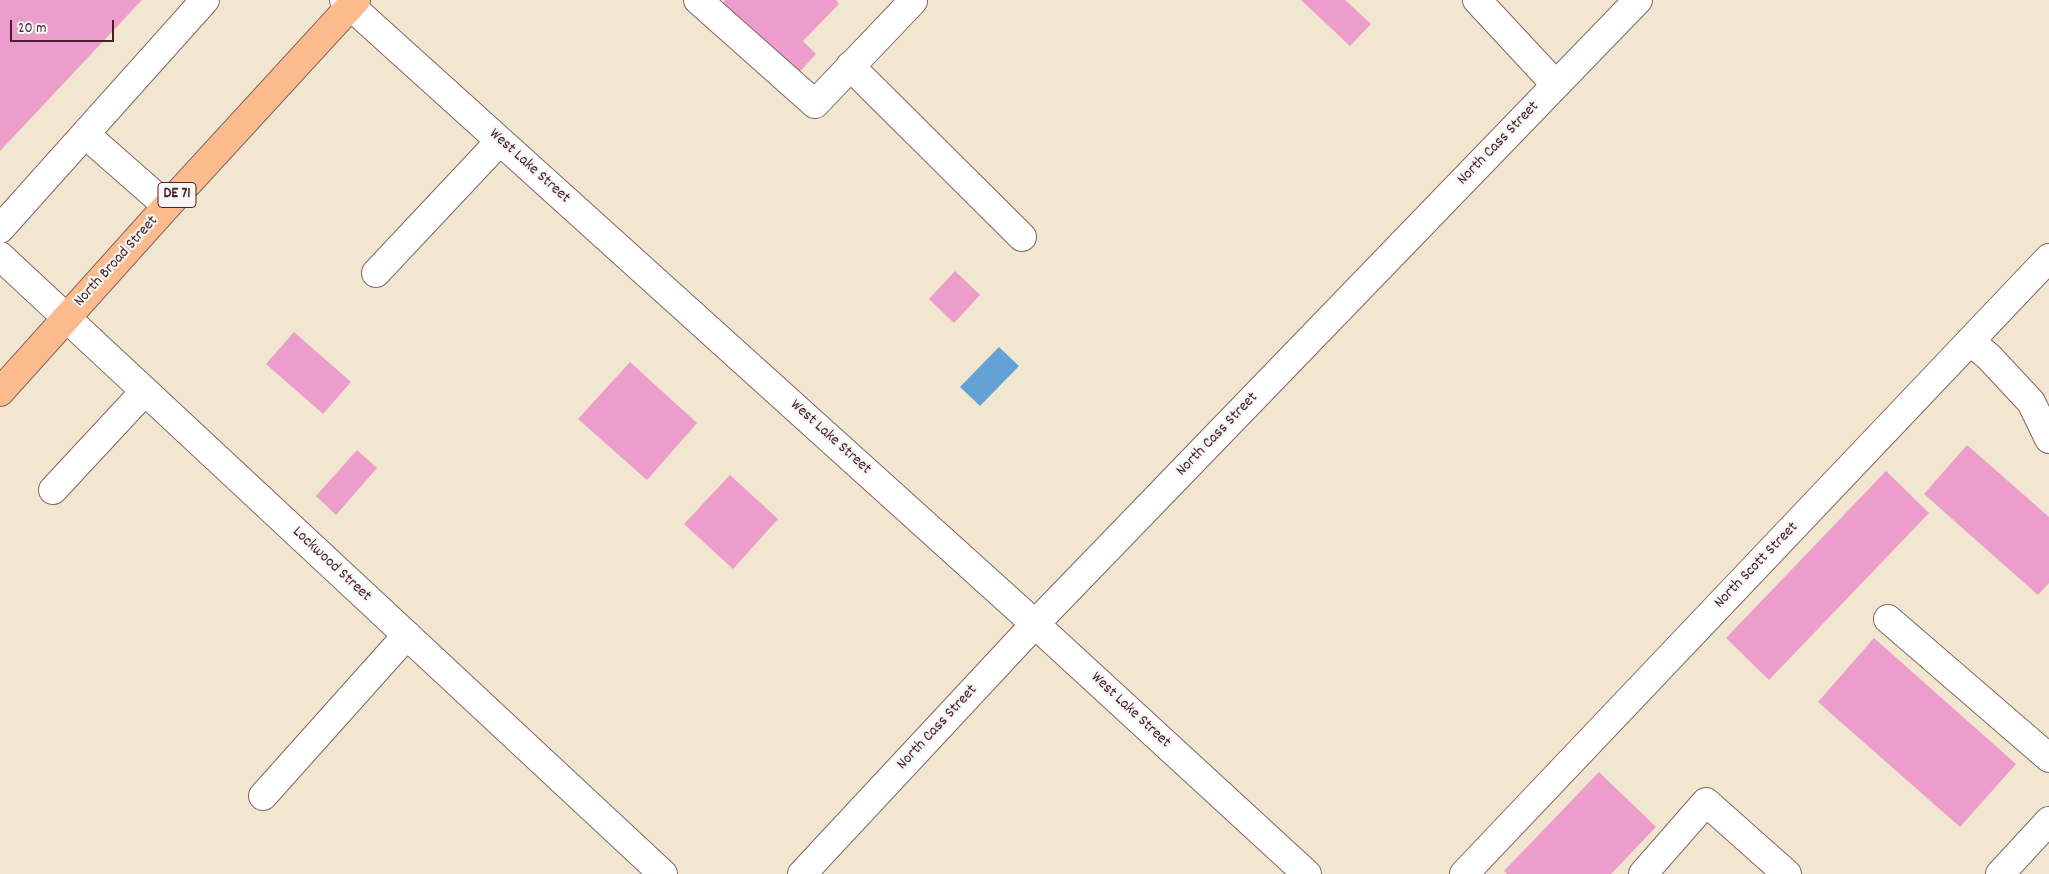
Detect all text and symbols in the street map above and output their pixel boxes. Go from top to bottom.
scale bar [12,10,116,42]
text: 20 m [18,18,46,40]
street label: North Cass Street [1454,98,1544,190]
street label: West Lake Street [484,125,574,209]
road number: DE 71 [158,182,196,208]
street label: North Broad Street [71,212,163,312]
street label: North Cass Street [1173,389,1263,481]
street label: West Lake Street [785,396,875,480]
street label: North Scott Street [1711,519,1803,613]
street label: Lockwood Street [287,523,375,607]
street label: West Lake Street [1086,669,1174,753]
street label: North Cass Street [894,681,982,775]

